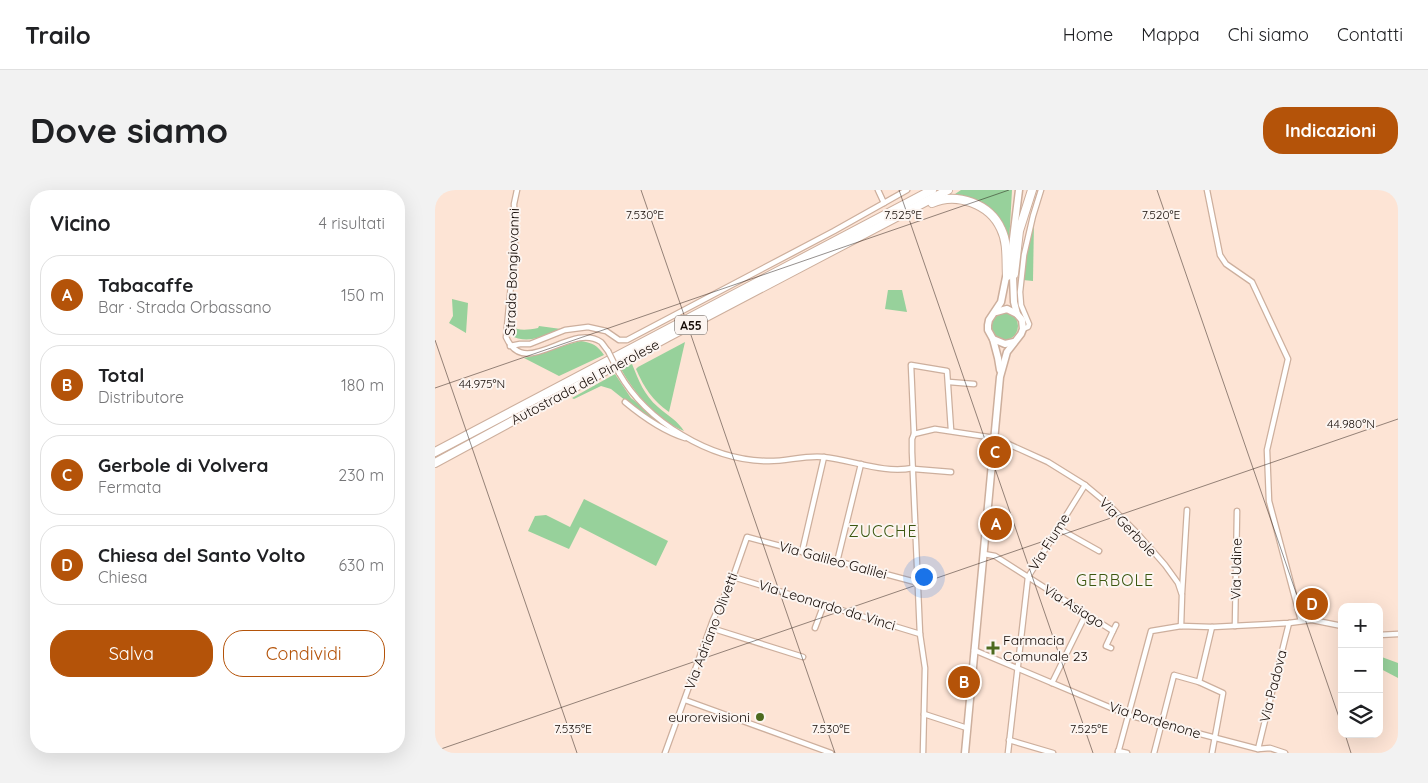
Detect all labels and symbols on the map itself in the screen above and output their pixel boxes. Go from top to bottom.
text: 7.530°E [626,207,664,222]
text: 7.525°E [884,207,922,222]
text: 7.520°E [1142,207,1181,222]
street label: Strada Bongiovanni [501,208,523,336]
road number: A55 [675,316,707,334]
street label: Autostrada del Pinerolese [508,335,662,429]
text: 44.975°N [459,376,505,391]
text: 44.980°N [1327,416,1375,431]
pin: C [979,433,1011,471]
street label: Via Gerbole [1095,494,1161,560]
pin: A [980,505,1012,543]
street label: Via Fiume [1024,510,1074,574]
district label: ZUCCHE [848,521,918,541]
street label: Via Galileo Galilei [777,537,889,583]
street label: Via Udine [1226,538,1246,600]
your location [911,564,937,590]
street label: Via Adriano Olivetti [680,570,742,692]
district label: GERBOLE [1076,570,1154,590]
street label: Via Leonardo da Vinci [756,576,898,634]
street label: Via Asiago [1040,580,1108,632]
pin: D [1296,585,1328,623]
place label: Farmacia Comunale 23 [1003,631,1088,665]
marker: Farmacia Comunale 23 [987,642,999,654]
street label: Via Padova [1255,648,1291,724]
pin: B [948,663,980,701]
street label: Via Pordenone [1107,697,1203,743]
place label: eurorevisioni [668,708,750,726]
marker: eurorevisioni [754,711,766,723]
text: 7.535°E [554,721,592,736]
text: 7.530°E [812,721,850,736]
text: 7.525°E [1070,721,1108,736]

